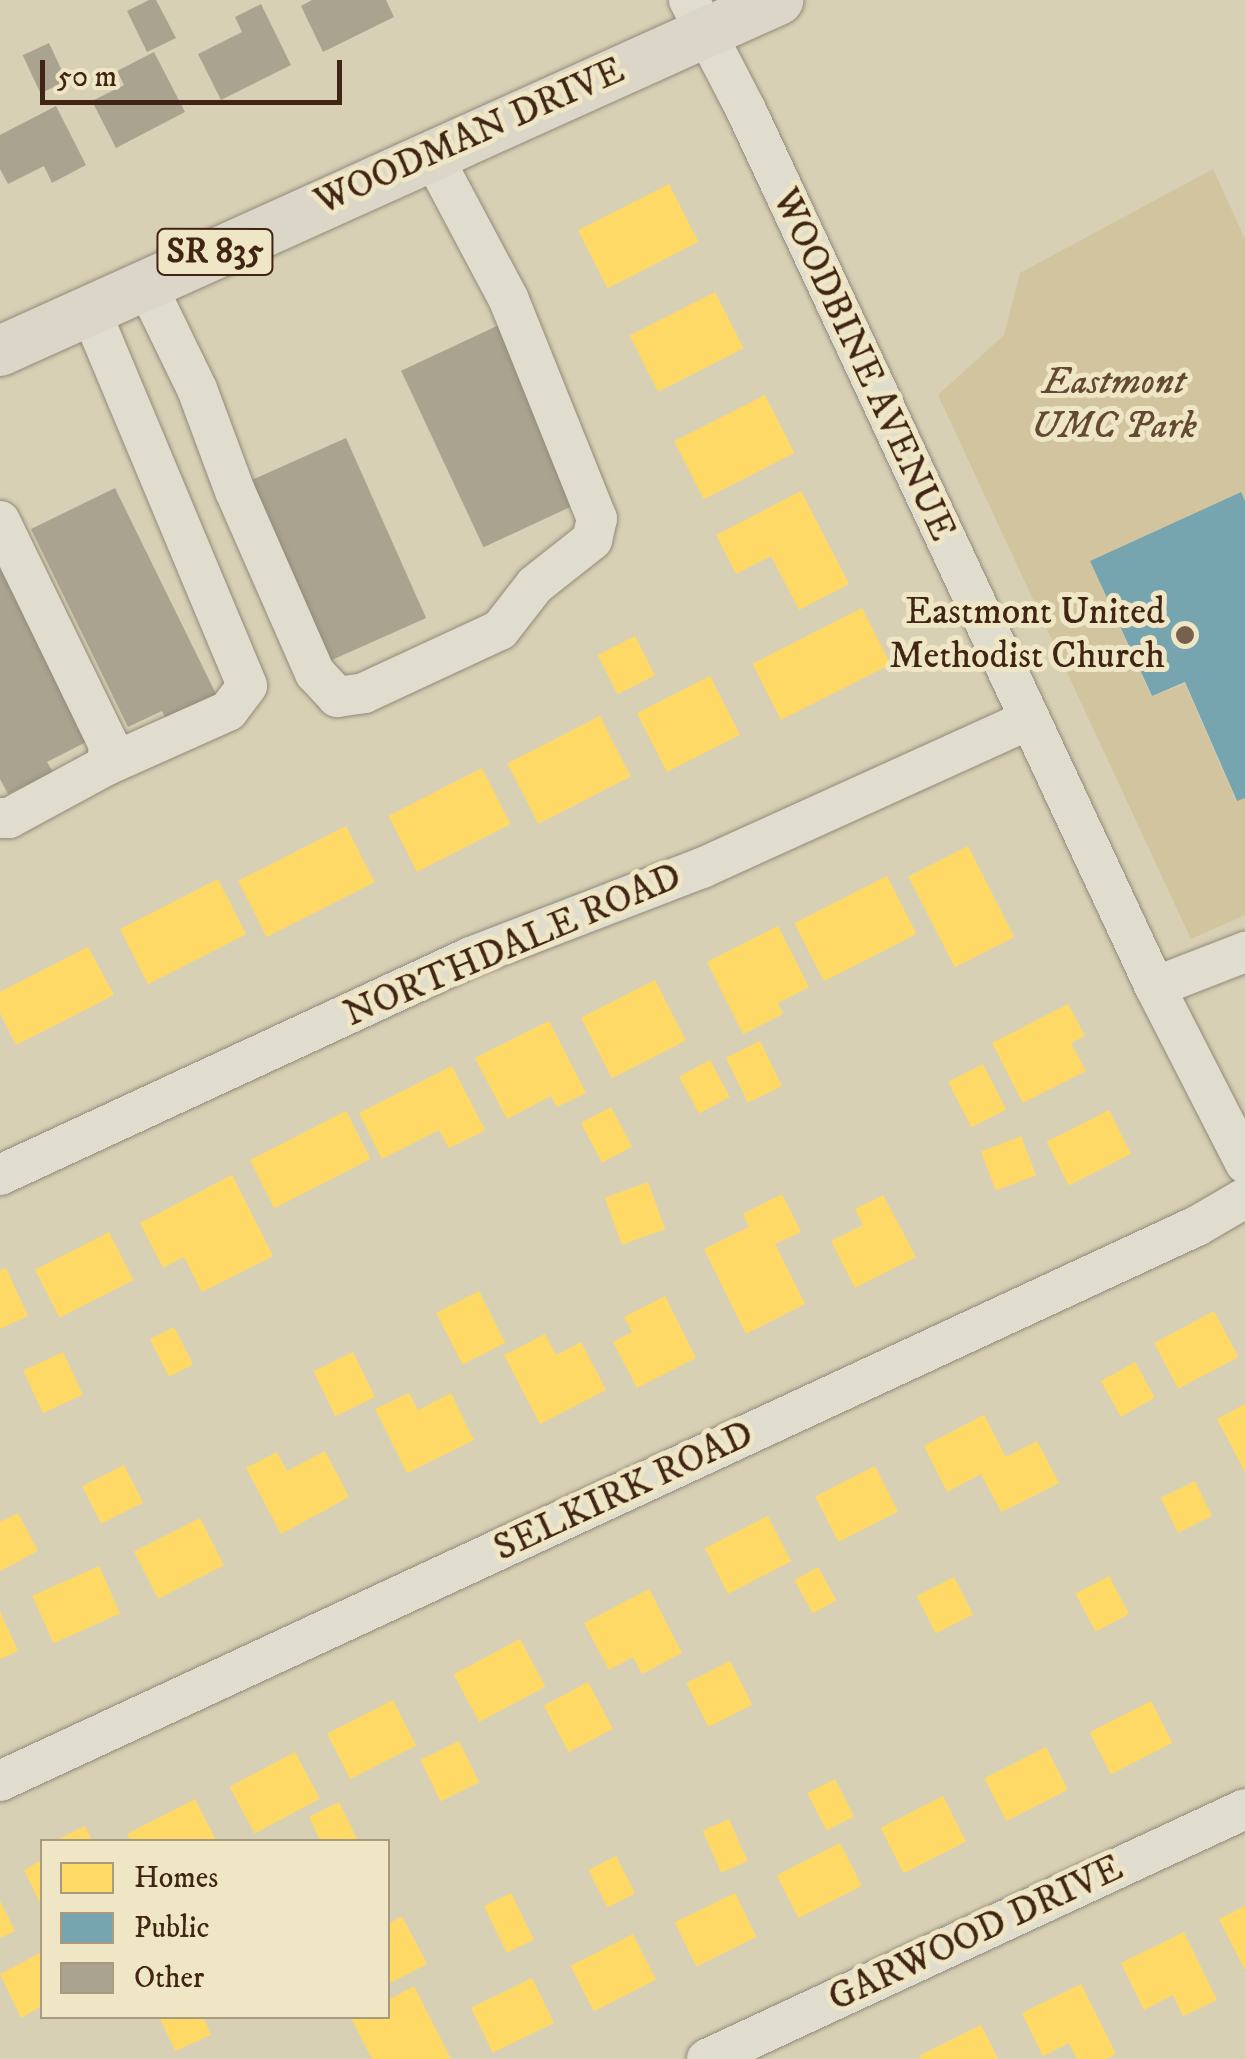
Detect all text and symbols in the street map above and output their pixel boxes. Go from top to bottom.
scale bar [45,40,348,102]
street label: WOODMAN DRIVE [308,48,632,226]
text: 50 m [57,59,117,96]
street label: WOODBINE AVENUE [761,182,965,548]
road number: SR 835 [155,222,275,282]
park label: Eastmont UMC Park [1031,360,1197,449]
place label: Eastmont United Methodist Church [889,590,1165,679]
marker: Eastmont United Methodist Church [1174,624,1196,646]
street label: NORTHDALE ROAD [338,854,688,1038]
street label: SELKIRK ROAD [487,1412,761,1572]
legend [40,1839,390,2019]
street label: GARWOOD DRIVE [822,1846,1130,2022]
text: Homes [134,1860,218,1897]
text: Public [134,1910,209,1947]
text: Other [134,1960,204,1997]

